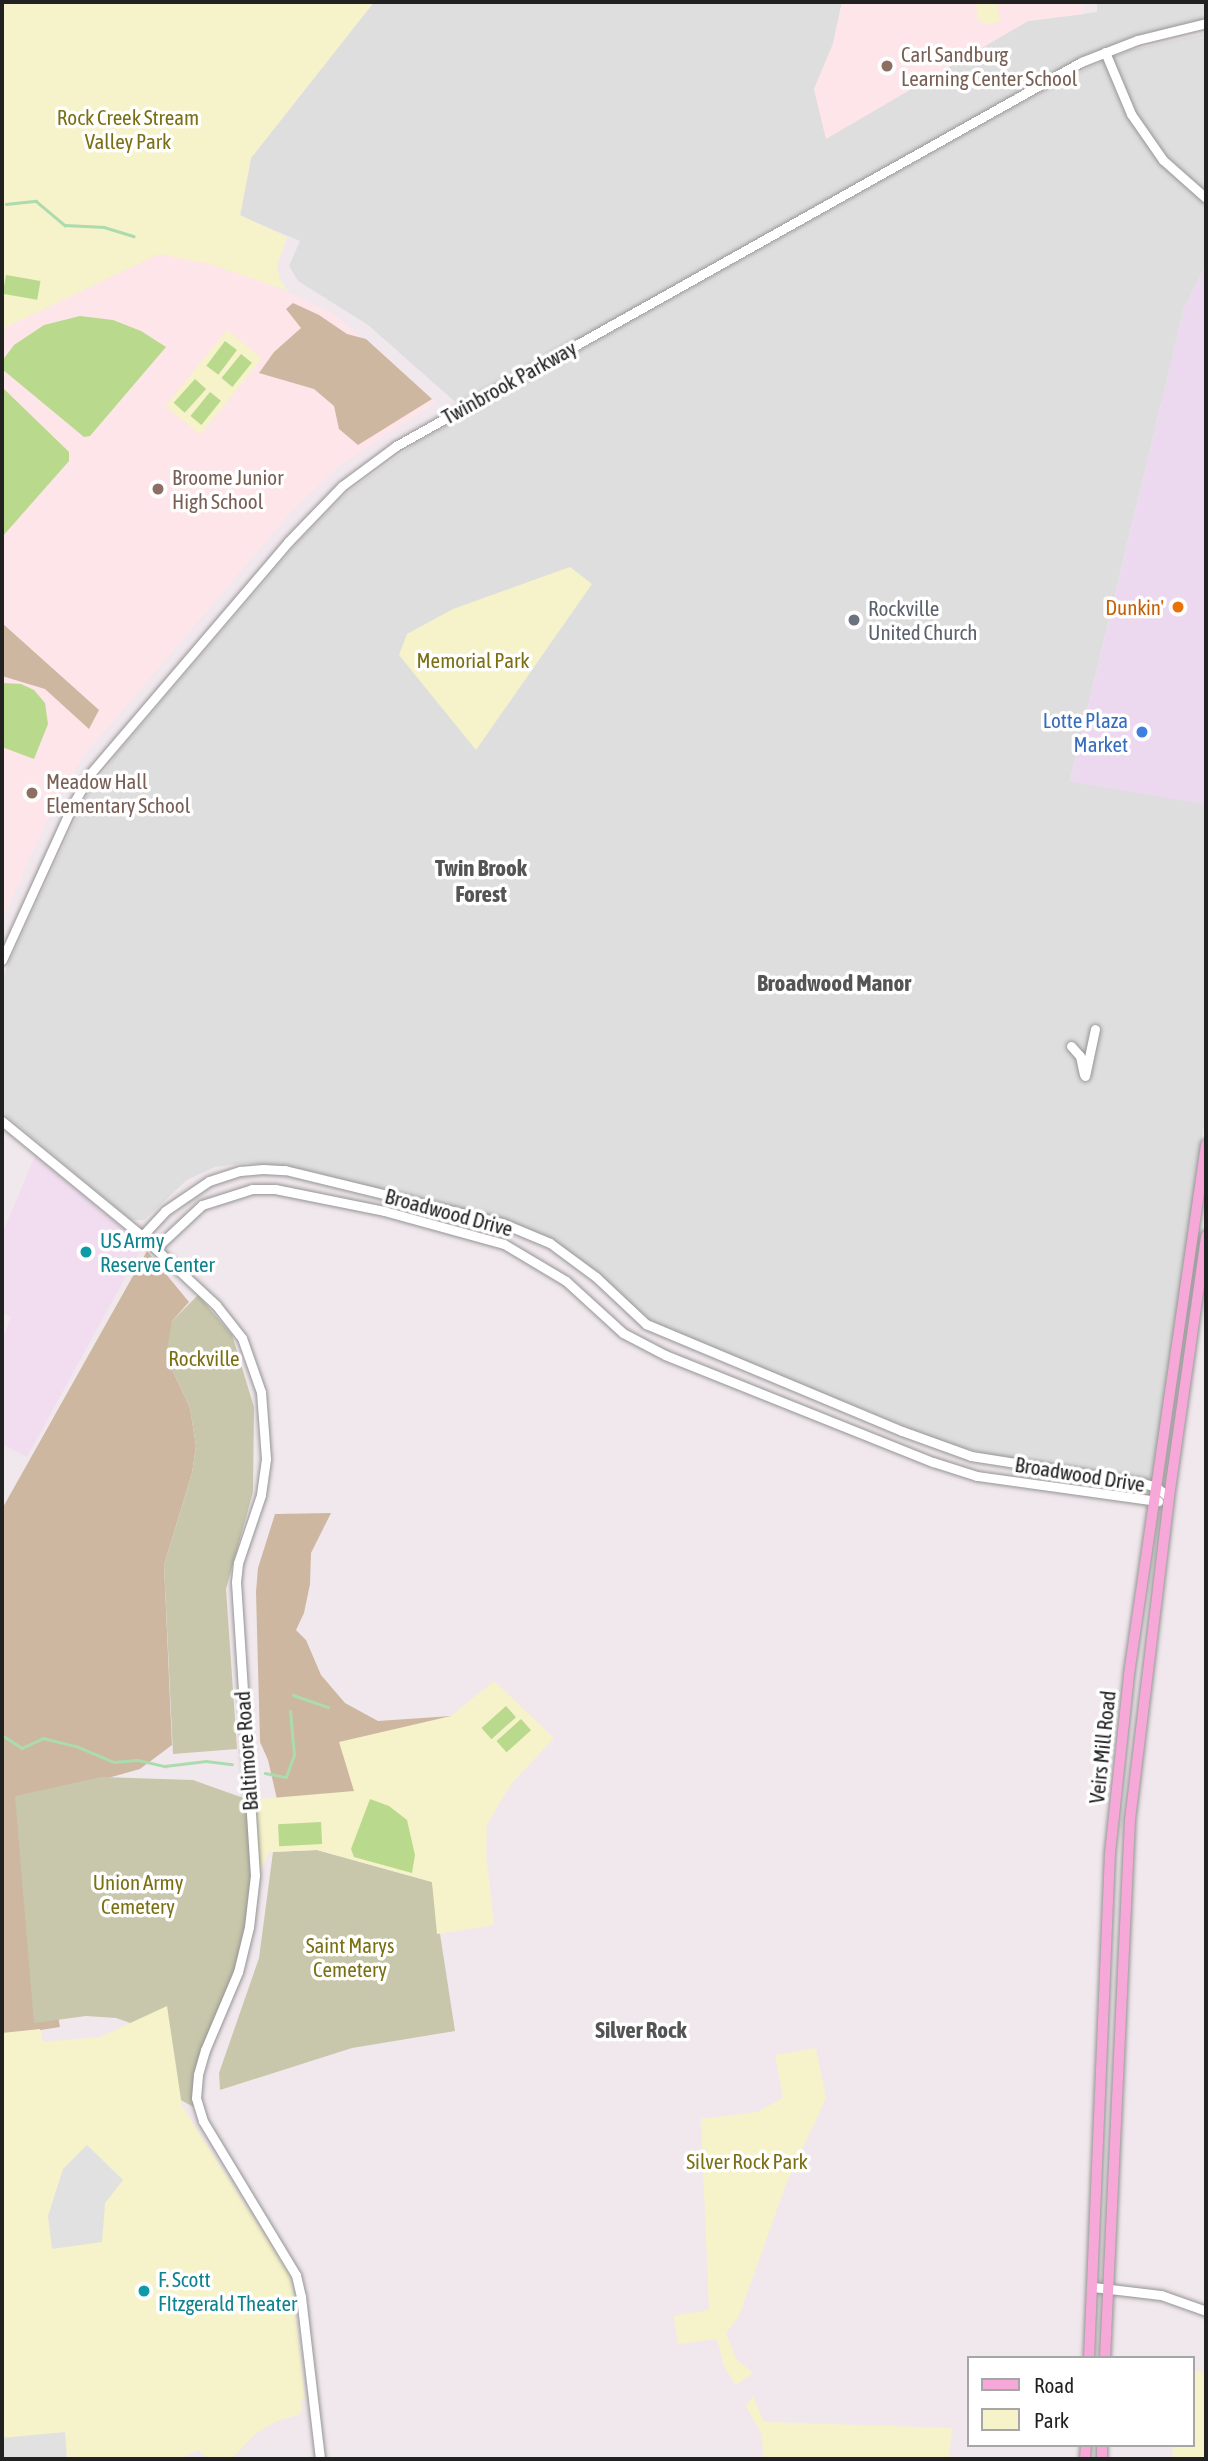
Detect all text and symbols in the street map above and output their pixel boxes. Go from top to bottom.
place label: Carl Sandburg Learning Center School [901,41,1077,91]
marker: Carl Sandburg Learning Center School [879,58,895,74]
park label: Rock Creek Stream Valley Park [57,104,199,154]
street label: Twinbrook Parkway [437,335,581,429]
place label: Broome Junior High School [172,464,283,514]
marker: Broome Junior High School [150,481,166,497]
place label: Dunkin' [1105,594,1164,620]
place label: Rockville United Church [868,595,977,645]
marker: Dunkin' [1170,599,1186,615]
marker: Rockville United Church [846,612,862,628]
park label: Memorial Park [417,647,529,673]
place label: Lotte Plaza Market [1043,707,1128,757]
marker: Lotte Plaza Market [1134,724,1150,740]
place label: Meadow Hall Elementary School [46,768,190,818]
marker: Meadow Hall Elementary School [24,785,40,801]
district label: Twin Brook Forest [435,854,527,908]
district label: Broadwood Manor [757,969,911,997]
street label: Broadwood Drive [382,1183,516,1241]
place label: US Army Reserve Center [100,1227,215,1277]
marker: US Army Reserve Center [78,1244,94,1260]
park label: Rockville [168,1345,240,1371]
street label: Broadwood Drive [1013,1451,1147,1497]
street label: Veirs Mill Road [1084,1689,1120,1805]
street label: Baltimore Road [229,1690,263,1812]
park label: Union Army Cemetery [93,1869,183,1919]
park label: Saint Marys Cemetery [306,1932,394,1982]
district label: Silver Rock [595,2016,687,2044]
park label: Silver Rock Park [686,2148,808,2174]
place label: F. Scott FItzgerald Theater [158,2266,297,2316]
marker: F. Scott FItzgerald Theater [136,2283,152,2299]
legend [967,2356,1194,2447]
text: Road [1034,2373,1074,2397]
text: Park [1034,2408,1069,2432]

